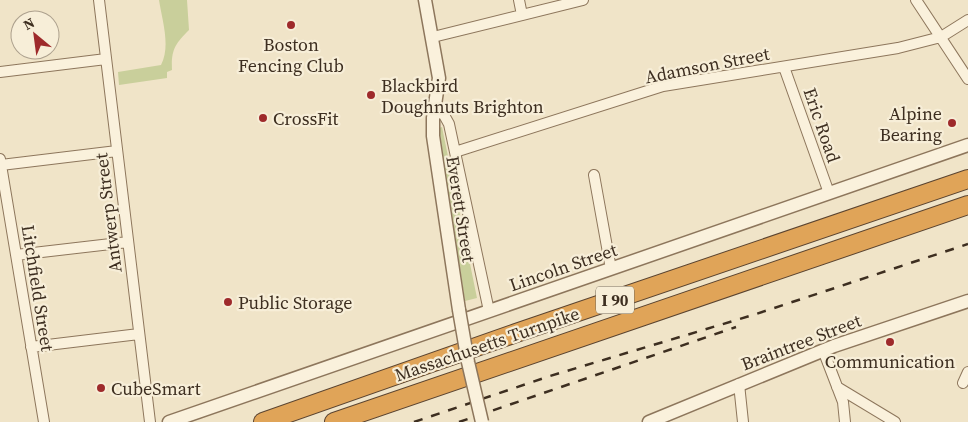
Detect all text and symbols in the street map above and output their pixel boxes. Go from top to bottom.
north arrow [10,10,60,60]
text: N [19,12,38,35]
marker: Boston Fencing Club [285,19,297,31]
place label: Boston Fencing Club [238,32,344,78]
street label: Adamson Street [643,41,771,89]
place label: Blackbird Doughnuts Brighton [381,73,544,119]
street label: Eric Road [798,84,846,166]
marker: Blackbird Doughnuts Brighton [365,89,377,101]
place label: Alpine Bearing [879,101,942,147]
place label: CrossFit [273,106,339,131]
marker: CrossFit [257,112,269,124]
marker: Alpine Bearing [946,117,958,129]
street label: Antwerp Street [88,152,128,274]
street label: Everett Street [440,154,482,264]
street label: Litchfield Street [16,223,60,353]
street label: Lincoln Street [506,237,620,297]
road number: I 90 [596,286,634,314]
place label: Public Storage [238,290,353,315]
marker: Public Storage [222,296,234,308]
street label: Massachusetts Turnpike [391,301,583,387]
street label: Braintree Street [737,308,865,376]
marker: Communication [884,336,896,348]
place label: Communication [825,349,955,374]
place label: CubeSmart [111,376,201,401]
marker: CubeSmart [95,382,107,394]

